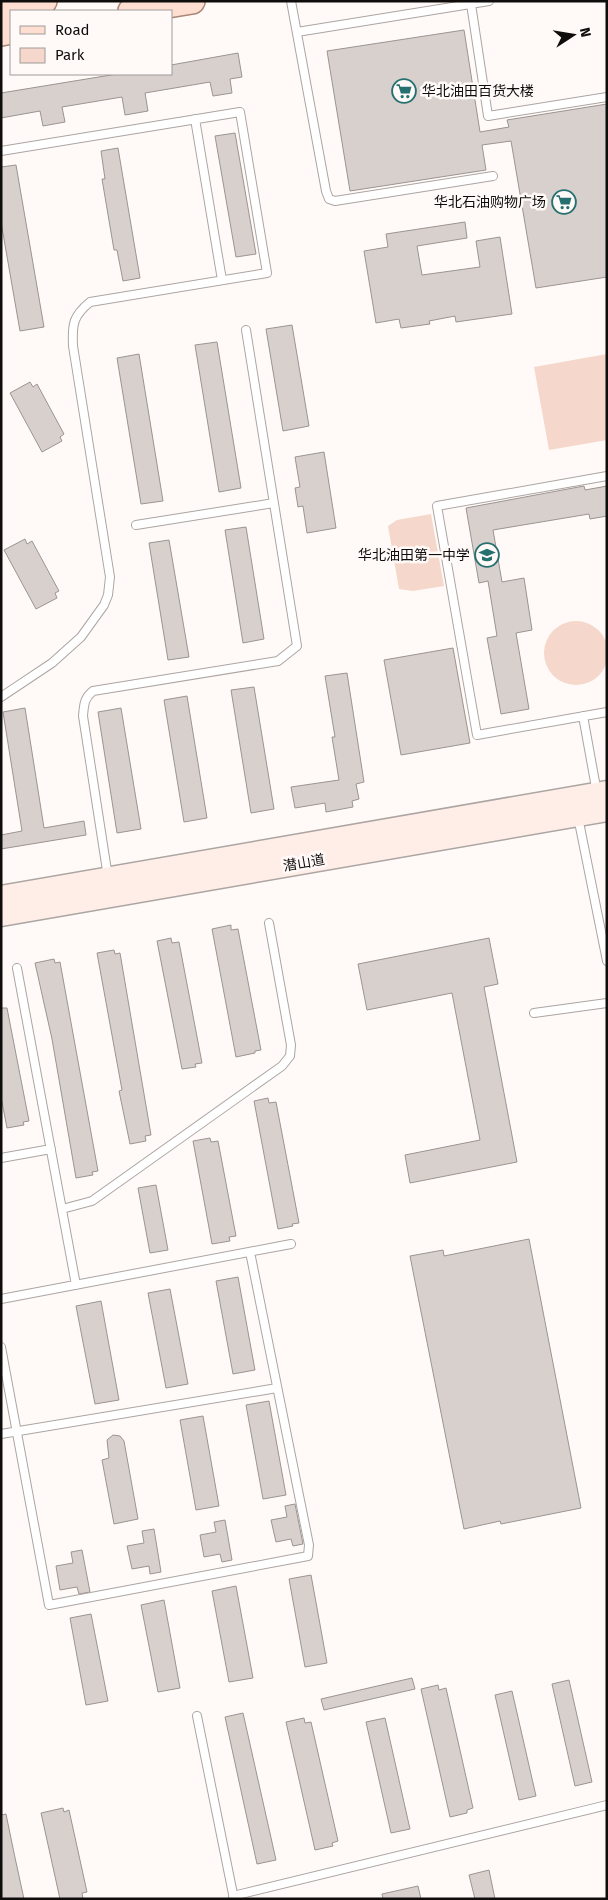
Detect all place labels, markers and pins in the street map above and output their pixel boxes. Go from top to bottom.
supermarket icon: 华北油田百货大楼 [391,78,417,104]
place label: 华北油田百货大楼 [422,83,534,100]
supermarket icon: 华北石油购物广场 [551,189,577,215]
place label: 华北石油购物广场 [434,194,546,211]
school or university icon: 华北油田第一中学 [474,542,500,568]
place label: 华北油田第一中学 [358,547,470,564]

